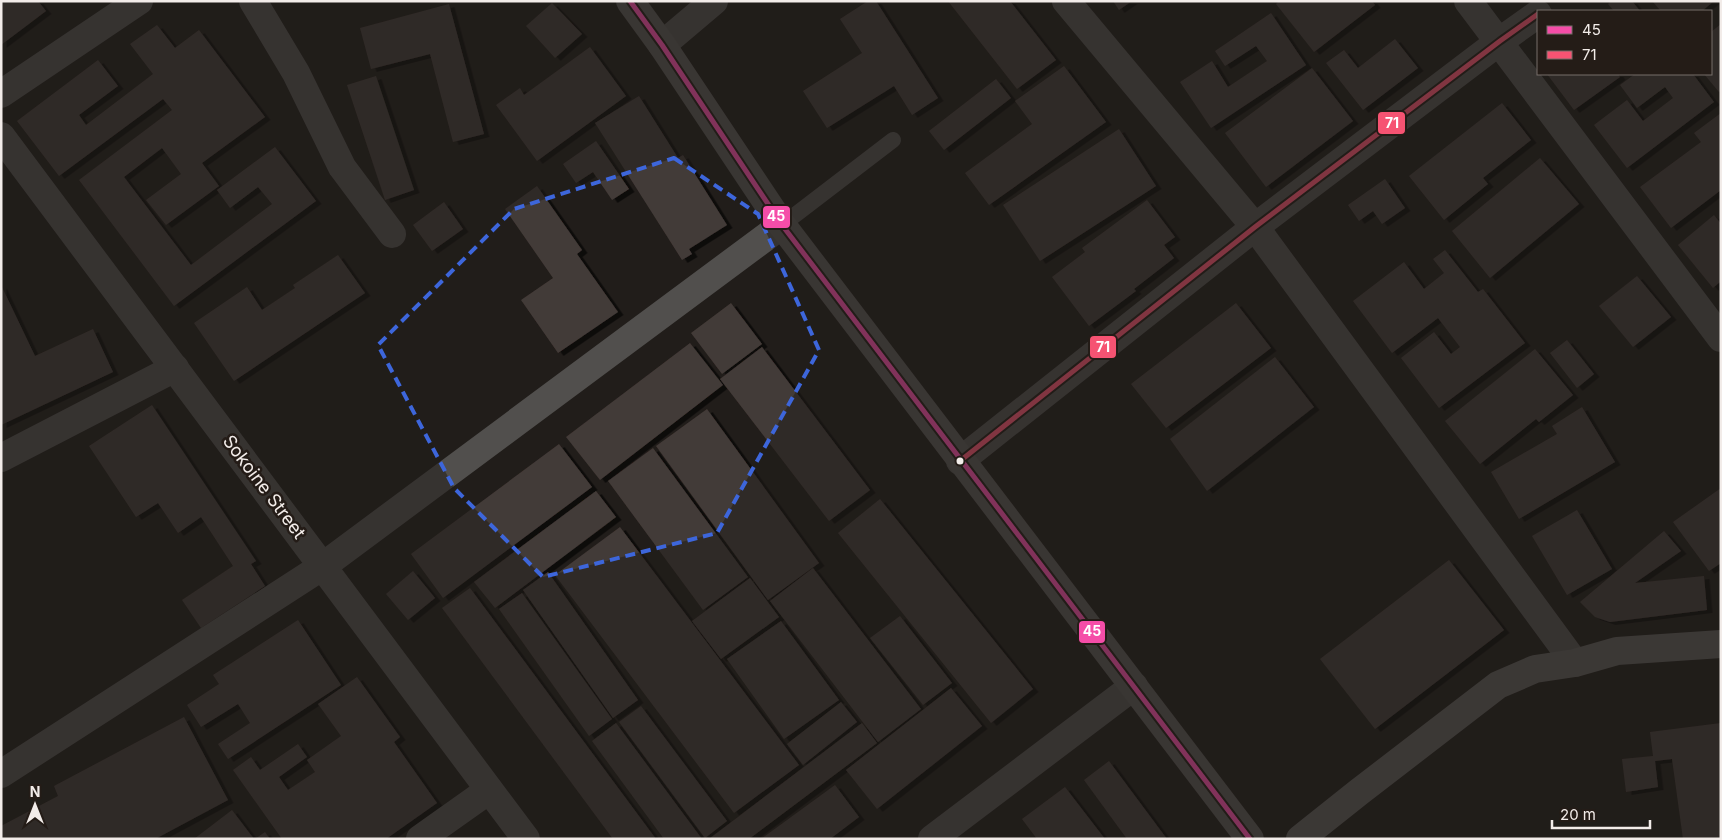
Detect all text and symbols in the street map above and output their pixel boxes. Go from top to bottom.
legend [1537,10,1712,75]
text: 45 [1582,20,1601,39]
text: 71 [1582,45,1597,64]
line badge: 71 [1377,111,1406,135]
text: 71 [1385,114,1399,131]
line badge: 45 [762,205,791,229]
text: 45 [767,207,785,224]
line badge: 71 [1089,335,1117,359]
text: 71 [1096,338,1110,355]
street label: Sokoine Street [219,431,310,543]
unlabelled marker [955,456,965,466]
line badge: 45 [1078,620,1106,644]
text: 45 [1083,622,1101,639]
north arrow [10,780,60,830]
text: N [30,783,40,800]
scale bar [1552,798,1650,830]
text: 20 m [1560,805,1596,824]

